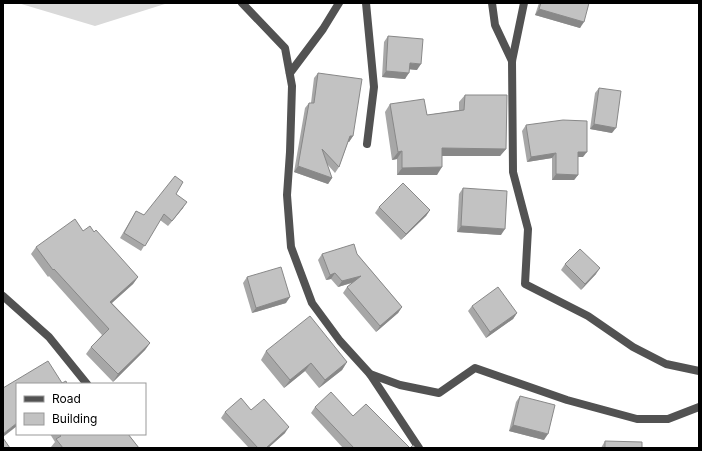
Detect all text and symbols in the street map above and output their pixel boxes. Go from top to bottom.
legend [16,383,146,435]
text: Road [52,391,81,406]
text: Building [52,411,97,426]

